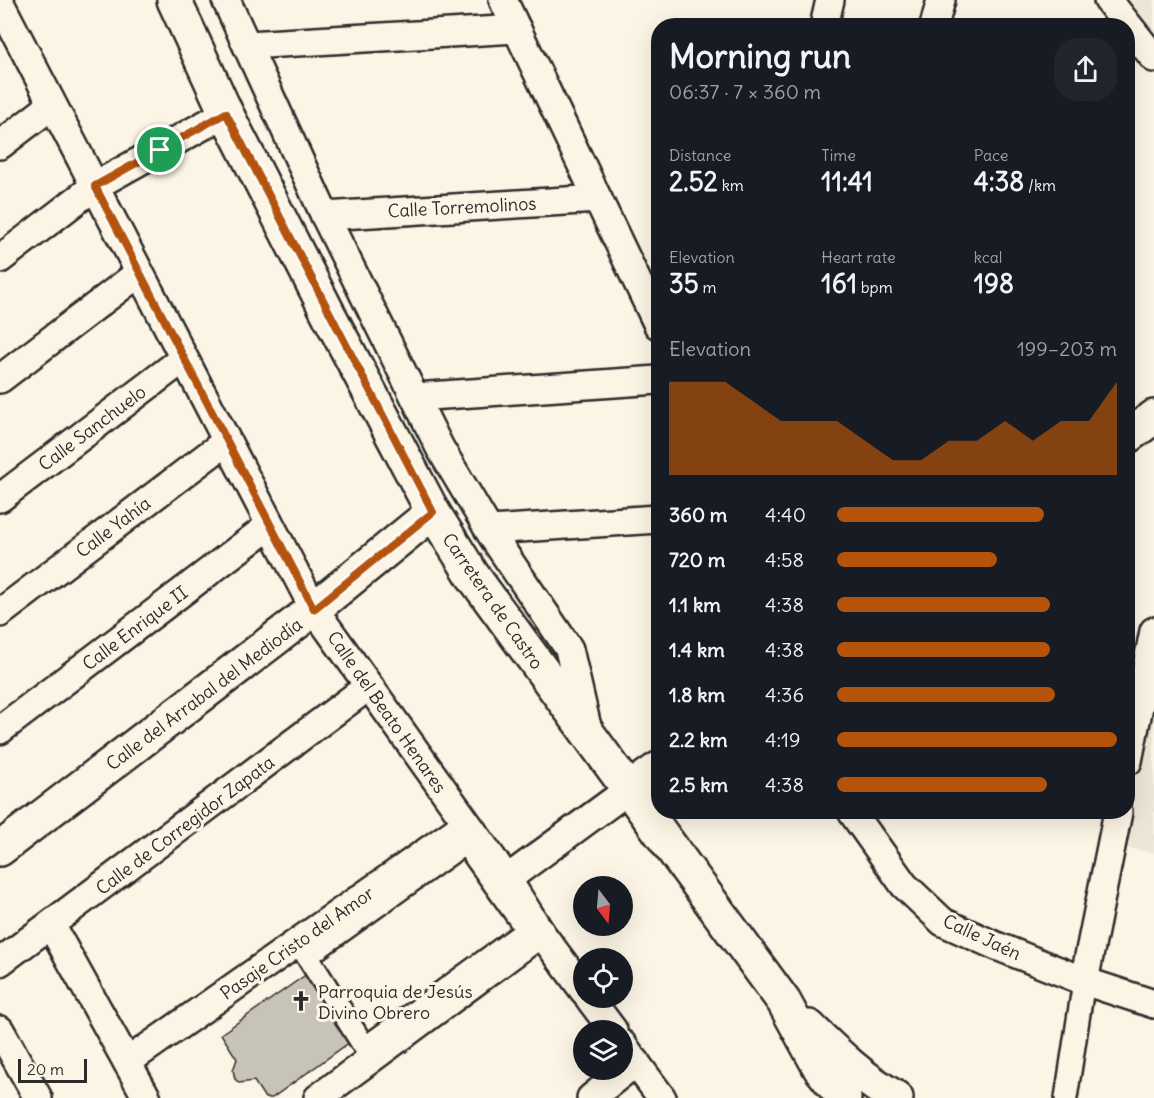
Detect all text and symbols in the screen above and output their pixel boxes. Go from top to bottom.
text: Morning run [669,35,851,77]
button: share [1054,38,1117,101]
text: 06:37 · 7 × 360 m [669,79,821,104]
pin [134,124,185,175]
icon: arrive [143,133,176,166]
text: Distance [669,145,731,165]
text: Time [821,145,856,165]
text: Pace [974,145,1008,165]
text: 2.52 [669,165,718,198]
text: 11:41 [821,165,873,198]
text: 4:38 [974,165,1024,198]
text: km [718,175,744,195]
text: /km [1024,175,1056,195]
street label: Calle Torremolinos [387,192,537,222]
text: Elevation [669,247,735,267]
text: Heart rate [821,247,896,267]
text: kcal [974,247,1002,267]
text: 35 [669,267,699,300]
text: 161 [821,267,857,300]
text: 198 [974,267,1014,300]
text: m [699,277,717,297]
text: bpm [857,277,893,297]
text: Elevation [669,336,751,361]
text: 199–203 m [1017,336,1117,361]
street label: Calle Sanchuelo [34,380,150,476]
street label: Calle Yahía [71,491,155,563]
text: 360 m [669,502,727,527]
text: 4:40 [765,502,806,527]
street label: Carretera de Castro [437,528,549,674]
text: 720 m [669,547,725,572]
text: 4:58 [765,547,804,572]
street label: Calle Enrique II [78,581,192,675]
text: 1.1 km [669,592,721,617]
text: 4:38 [765,592,804,617]
street label: Calle del Arrabal del Mediodía [101,613,307,775]
street label: Calle del Beato Henares [322,626,452,798]
text: 1.4 km [669,637,725,662]
text: 4:38 [765,637,804,662]
text: 1.8 km [669,682,725,707]
text: 4:36 [765,682,804,707]
text: 2.2 km [669,727,728,752]
text: 4:19 [765,727,801,752]
street label: Calle de Corregidor Zapata [91,750,279,900]
text: 2.5 km [669,772,728,797]
text: 4:38 [765,772,804,797]
north arrow [573,876,633,936]
map controls [573,876,633,1080]
street label: Pasaje Cristo del Amor [216,881,379,1005]
street label: Calle Jaén [939,909,1025,965]
button: locate [573,948,633,1008]
place label: Parroquia de Jesús Divino Obrero [318,980,473,1024]
church icon: Parroquia de Jesús Divino Obrero [289,989,313,1013]
button: layers [573,1020,633,1080]
scale bar [18,1056,87,1084]
text: 20 m [27,1059,64,1079]

